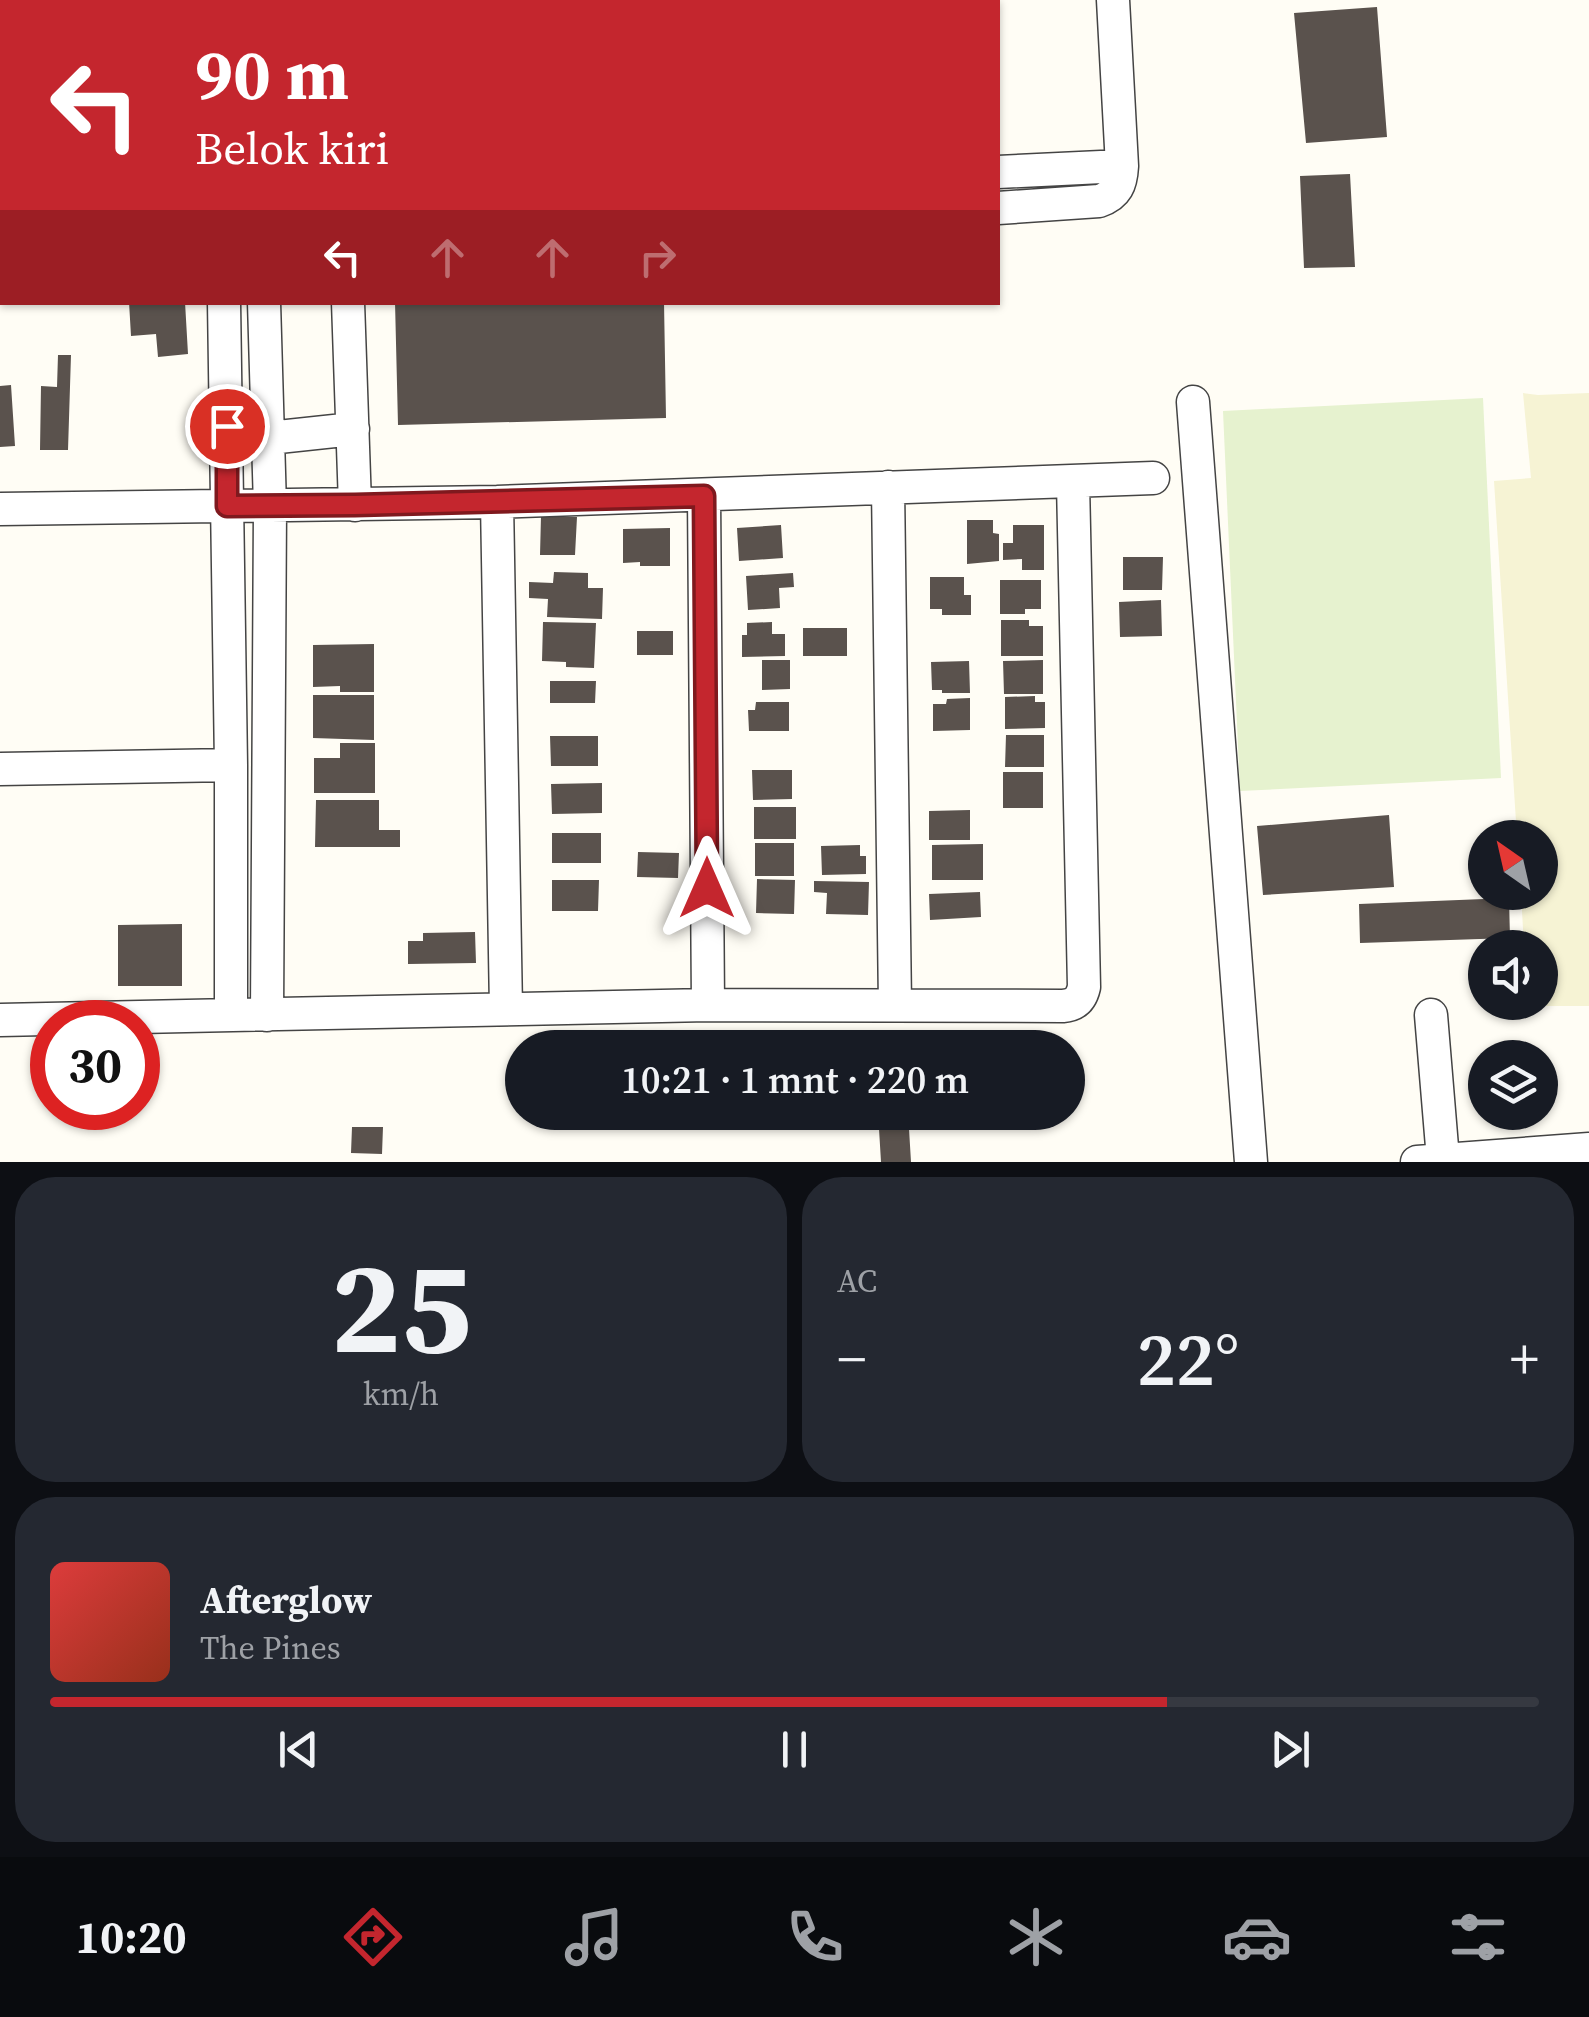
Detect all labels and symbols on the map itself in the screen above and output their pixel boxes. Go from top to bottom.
pin [185,384,270,469]
north arrow [1468,820,1558,910]
position arrow [655,836,759,940]
speed limit sign: 30 [30,1000,160,1130]

